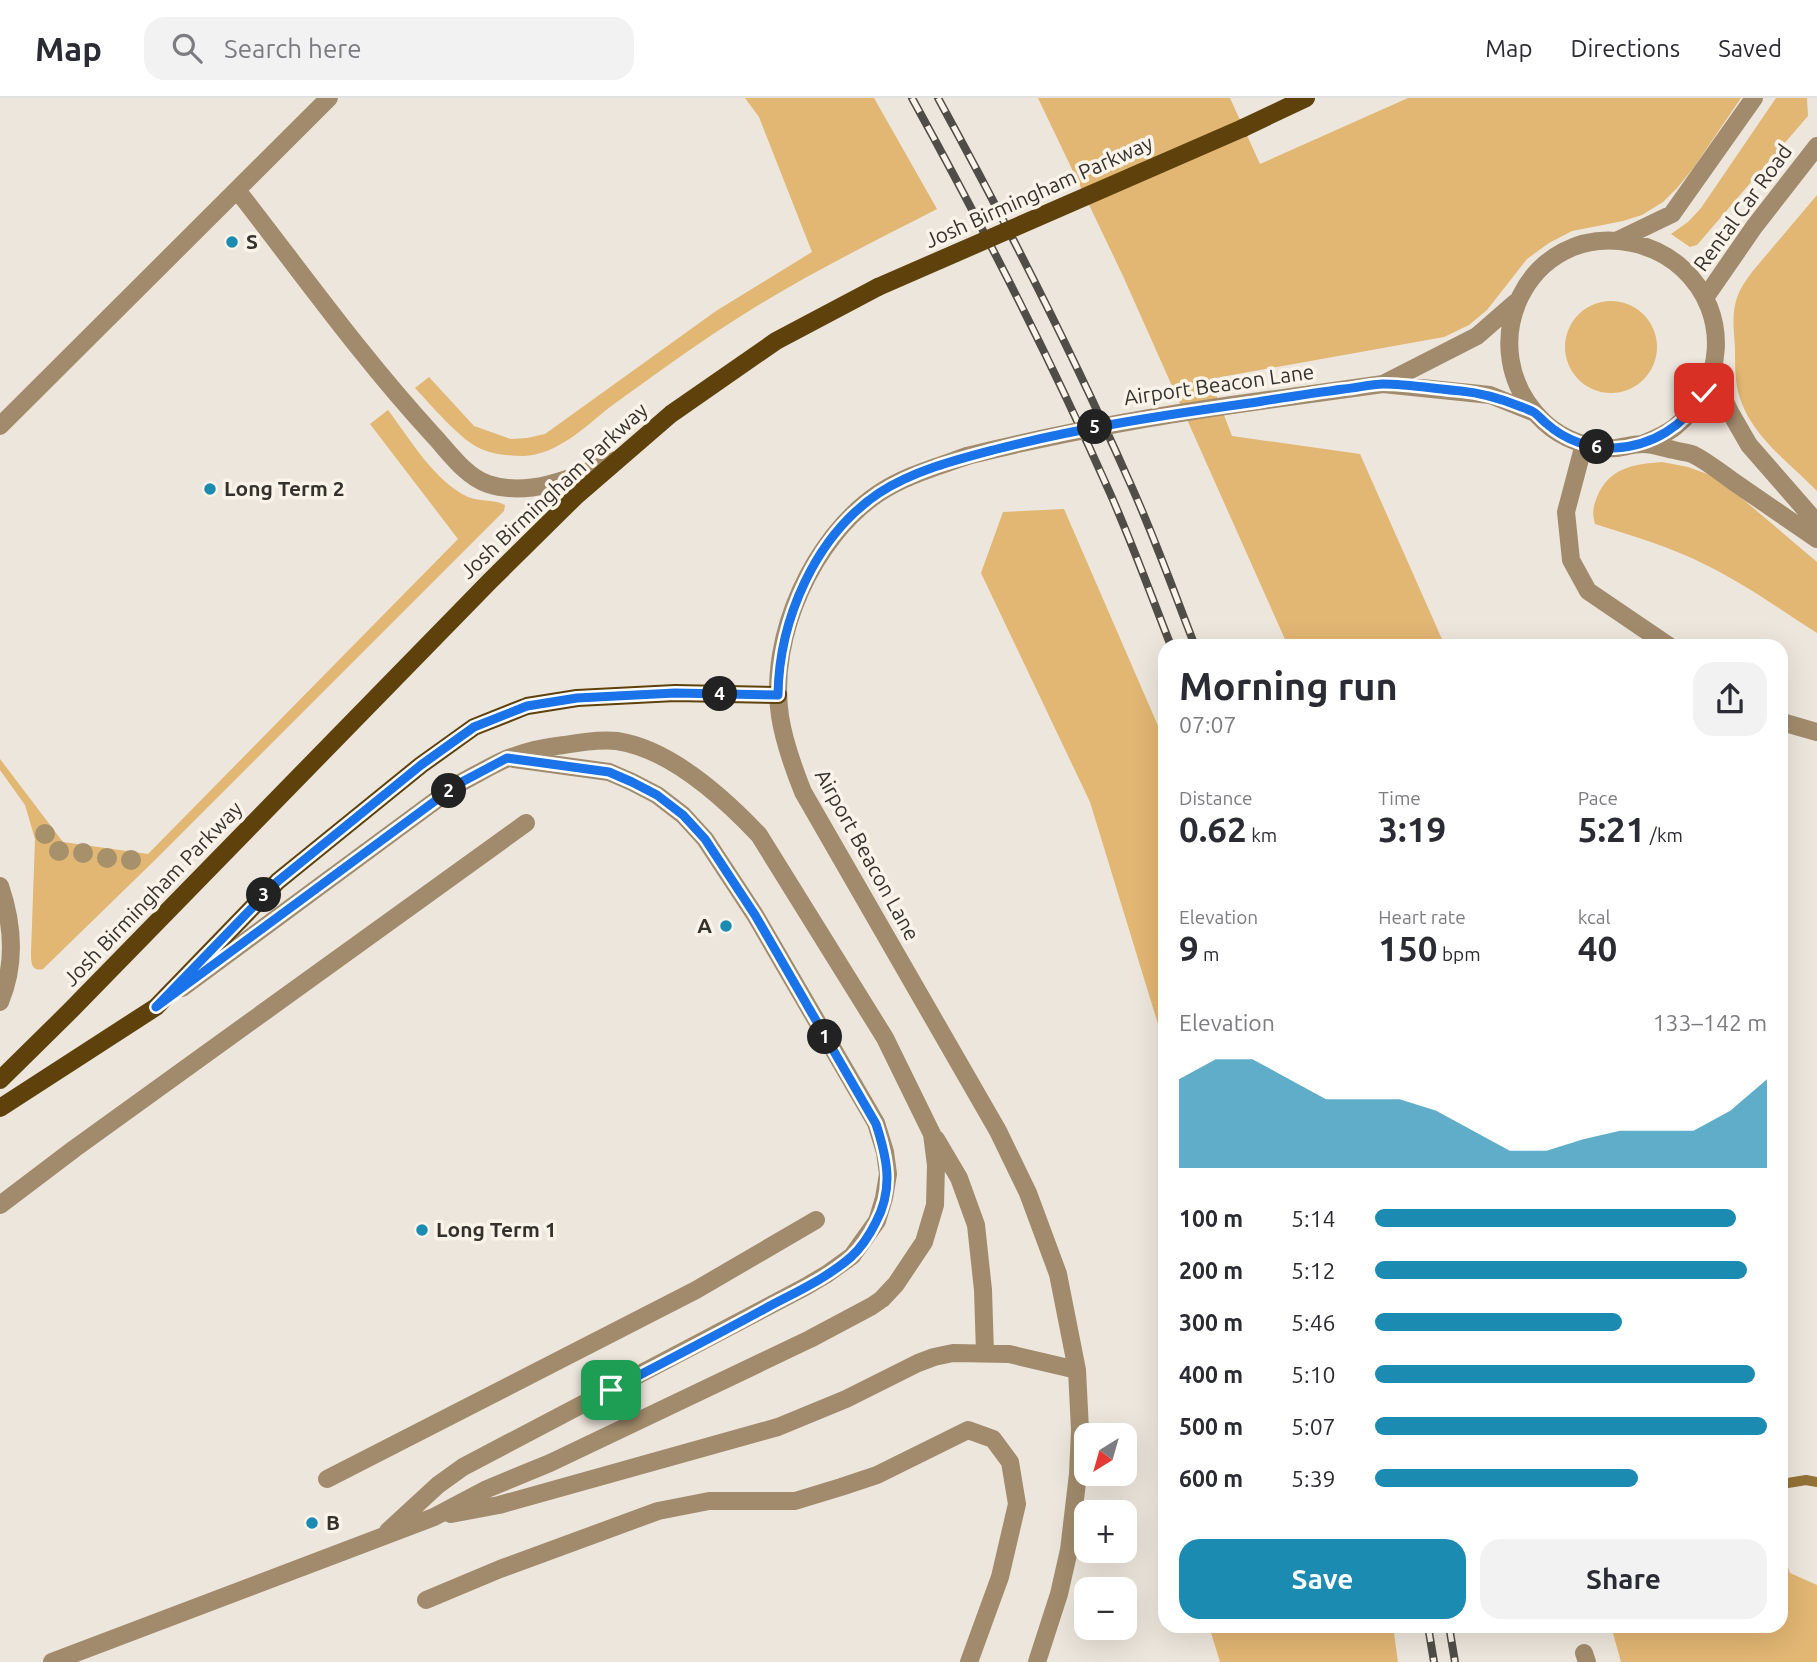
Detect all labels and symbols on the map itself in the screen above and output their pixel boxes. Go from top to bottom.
street label: Josh Birmingham Parkway [921,130,1156,252]
street label: Rental Car Road [1688,139,1796,275]
place label: S [246,229,258,253]
marker: S [224,234,240,250]
street label: Airport Beacon Lane [1122,359,1316,409]
pin [1674,363,1734,423]
street label: Josh Birmingham Parkway [455,397,652,583]
pin: 5 [1078,410,1112,444]
pin: 6 [1580,430,1614,464]
place label: Long Term 2 [224,476,345,500]
marker: Long Term 2 [202,481,218,497]
pin: 4 [702,676,738,712]
street label: Airport Beacon Lane [811,765,925,944]
pin: 2 [432,774,466,808]
street label: Josh Birmingham Parkway [58,796,247,990]
pin: 3 [246,878,282,912]
place label: A [697,913,712,937]
marker: A [718,918,734,934]
pin: 1 [808,1020,842,1054]
place label: Long Term 1 [436,1217,557,1241]
marker: Long Term 1 [414,1222,430,1238]
pin [581,1360,641,1420]
north arrow [1074,1423,1138,1486]
place label: B [326,1510,340,1534]
marker: B [304,1515,320,1531]

